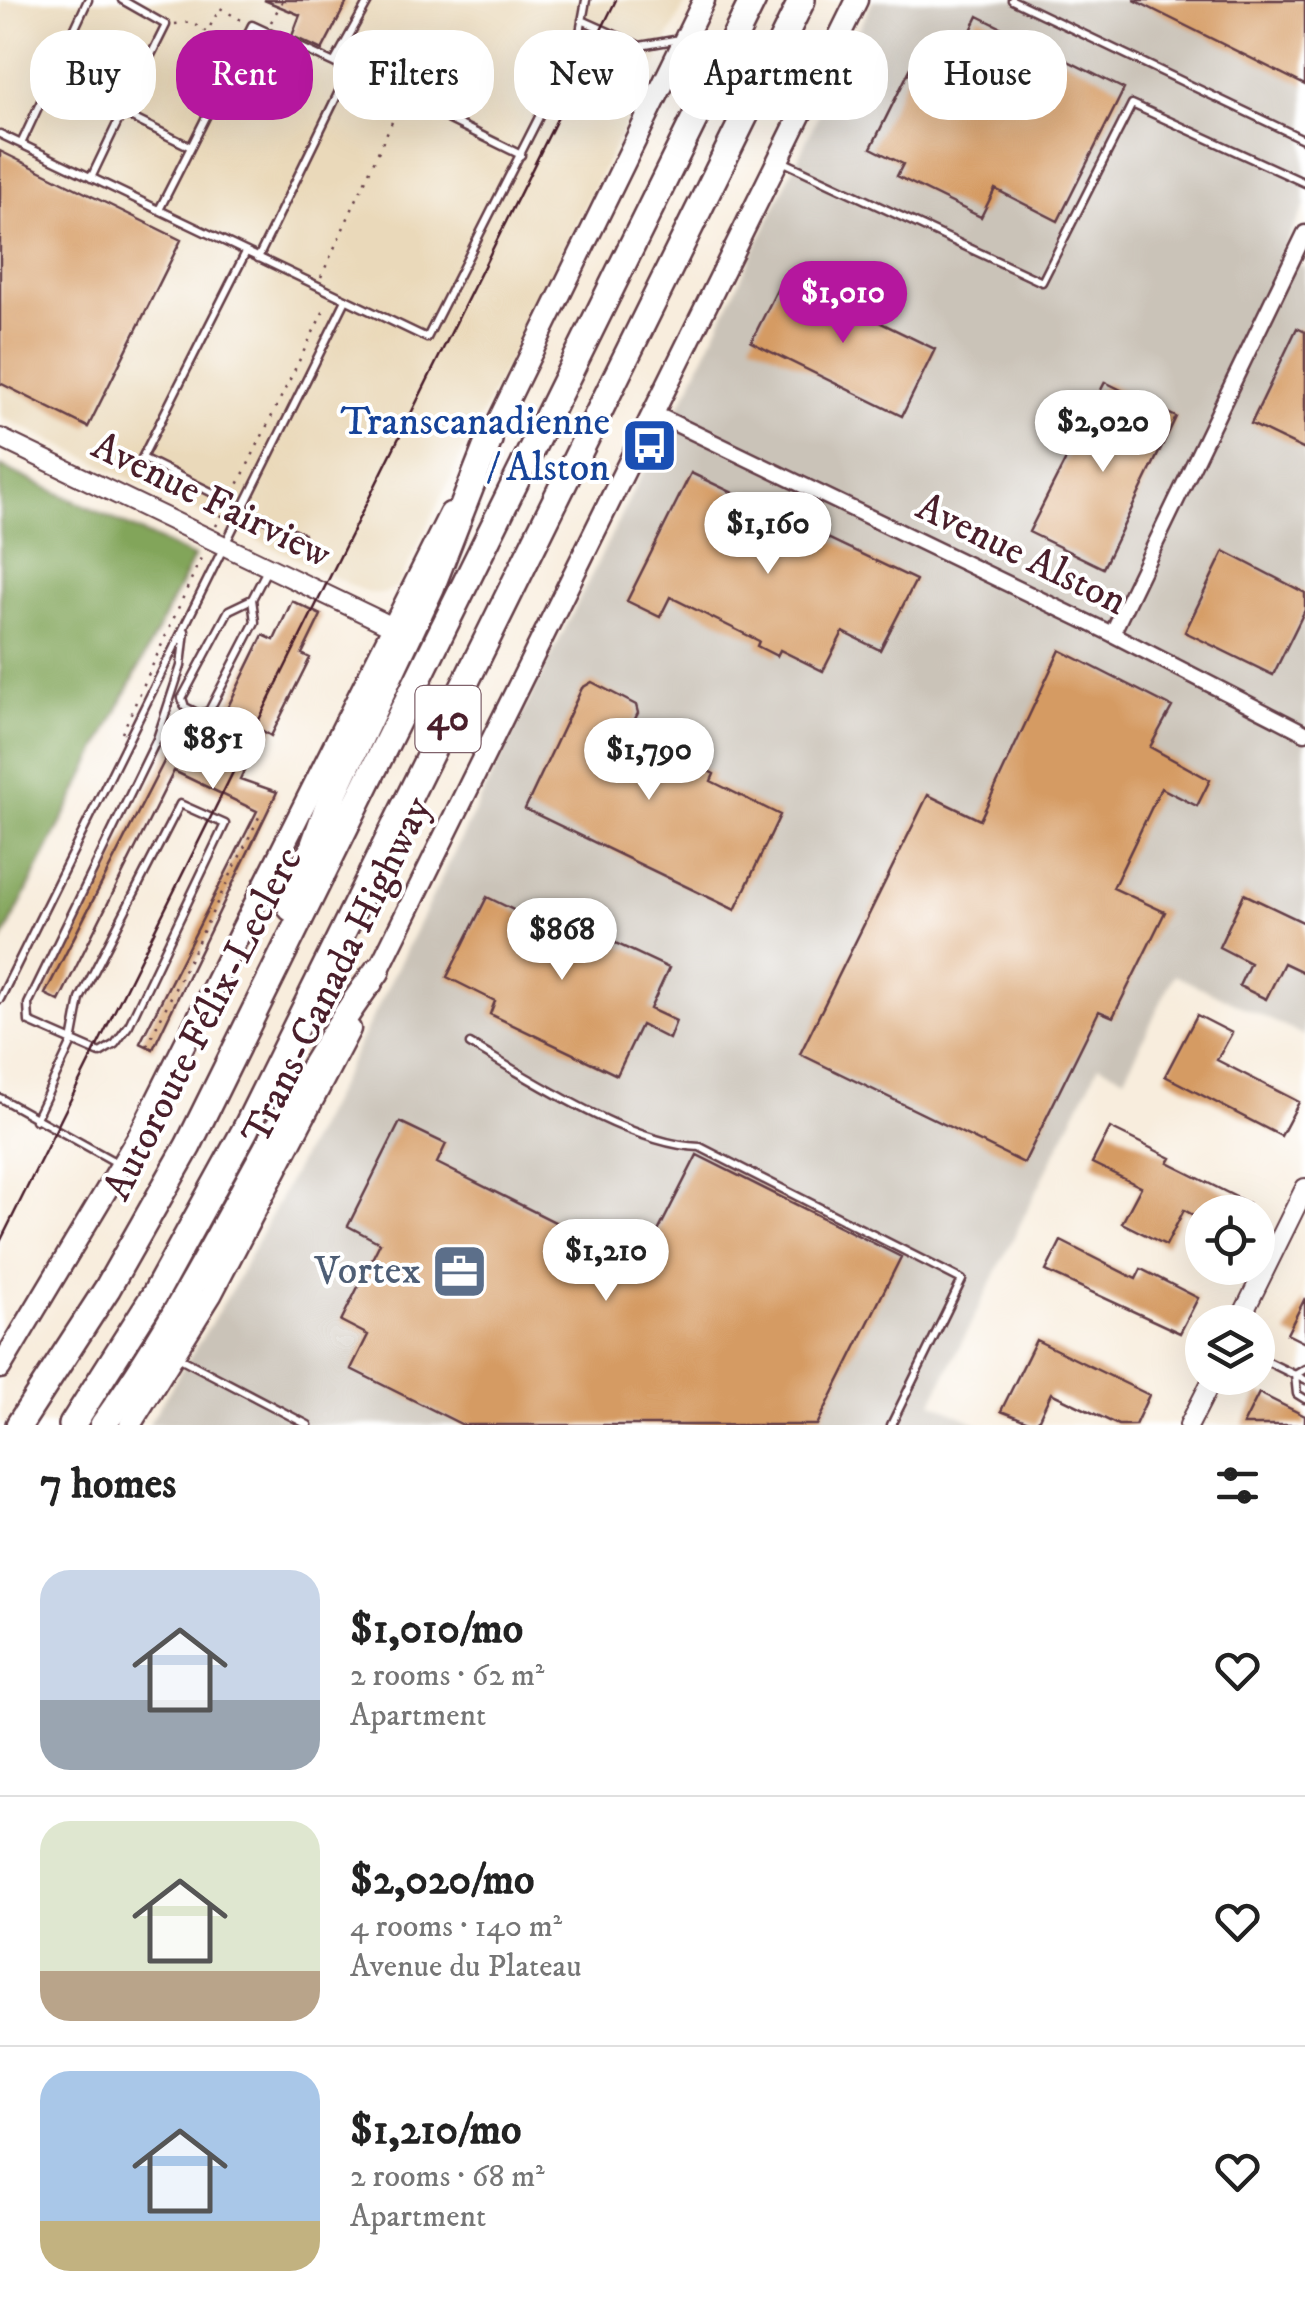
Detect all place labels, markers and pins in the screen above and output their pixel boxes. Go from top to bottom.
pin: $1,010 [762,261,924,346]
pin: $2,020 [1022,390,1184,475]
place label: Transcanadienne / Alston [341,398,610,494]
bus stop icon: Transcanadienne / Alston [619,416,679,476]
pin: $1,160 [687,492,849,577]
pin: $851 [154,707,272,792]
pin: $1,790 [568,718,730,803]
pin: $868 [503,898,621,983]
pin: $1,210 [525,1219,687,1304]
office icon: Vortex [430,1242,490,1302]
place label: Vortex [314,1247,421,1297]

